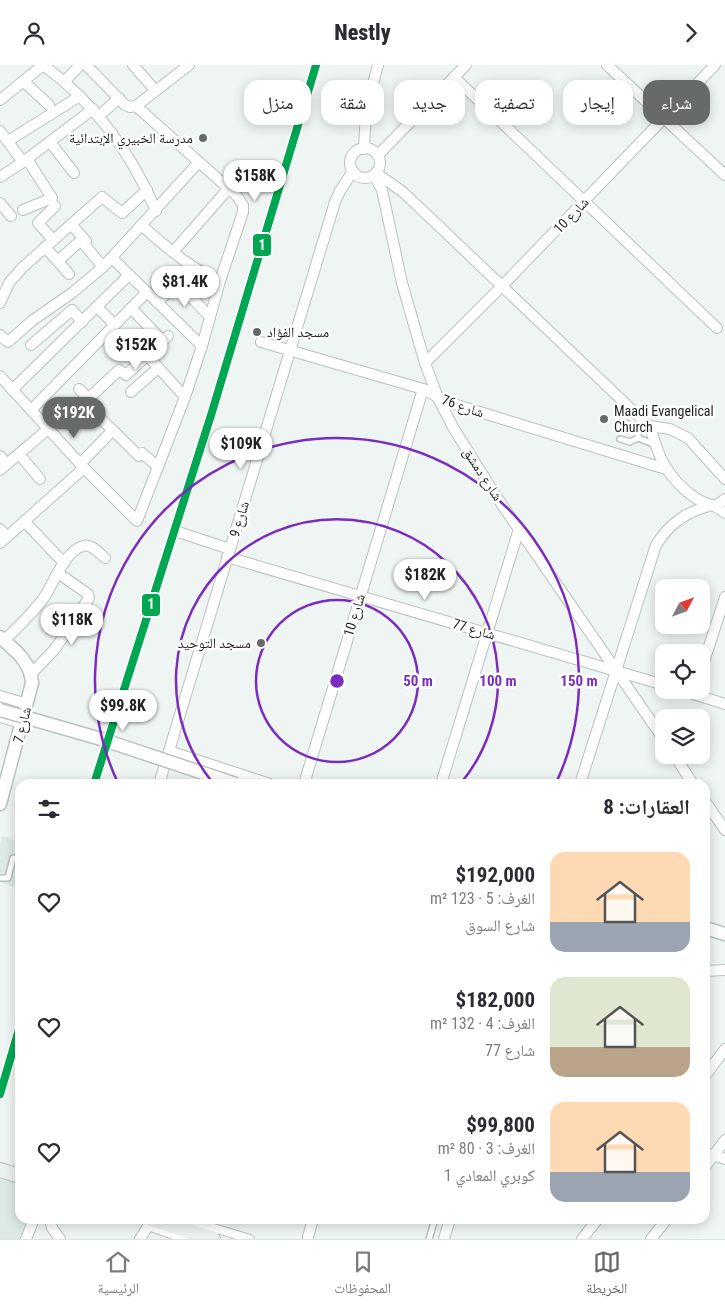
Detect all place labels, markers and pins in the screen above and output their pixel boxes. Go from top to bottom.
place label: مدرسة الخبيري الإبتدائية [69,130,193,150]
marker: مدرسة الخبيري الإبتدائية [197,132,209,144]
pin: $158K [220,159,290,202]
pin: $81.4K [144,265,226,308]
place label: مسجد الفؤاد [267,324,329,341]
marker: مسجد الفؤاد [251,326,263,338]
pin: $152K [101,329,171,371]
pin: $192K [39,397,109,439]
place label: Maadi Evangelical Church [614,403,714,435]
marker: Maadi Evangelical Church [598,413,610,425]
pin: $109K [206,427,276,470]
pin: $182K [390,559,460,601]
pin: $118K [37,603,107,646]
place label: مسجد التوحيد [178,635,251,652]
marker: مسجد التوحيد [255,637,267,649]
centre of rings [328,672,346,690]
pin: $99.8K [82,689,164,732]

